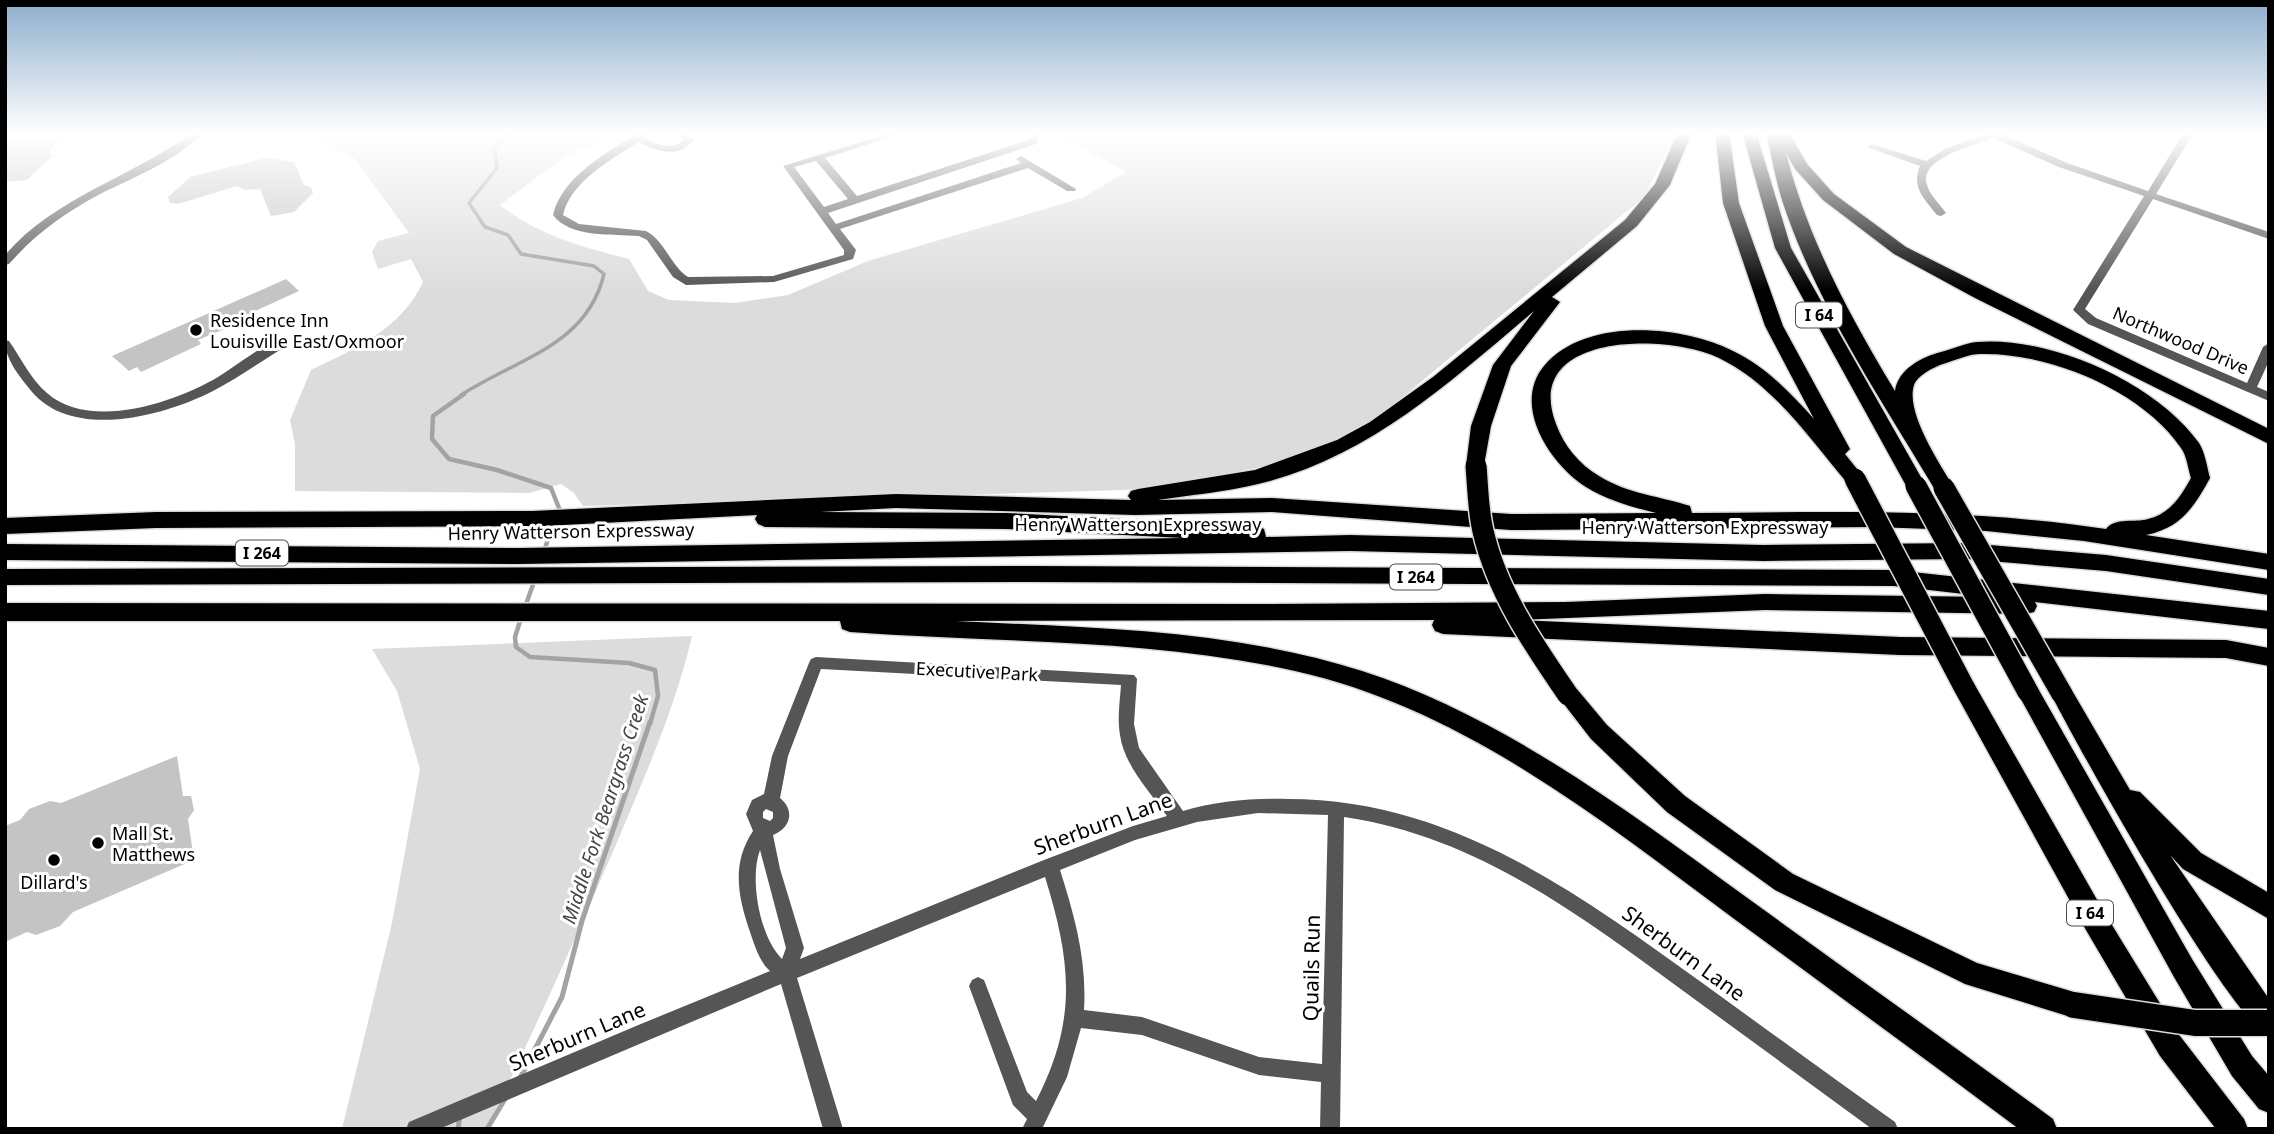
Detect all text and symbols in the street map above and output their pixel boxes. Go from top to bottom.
street label: Northwood Drive [2109,300,2253,380]
road number: I 64 [1796,302,1842,328]
place label: Residence Inn Louisville East/Oxmoor [210,308,405,353]
marker: Residence Inn Louisville East/Oxmoor [188,322,204,338]
street label: Henry Watterson Expressway [1015,512,1262,536]
street label: Henry Watterson Expressway [1582,515,1829,539]
street label: Henry Watterson Expressway [447,517,695,545]
road number: I 264 [236,540,288,566]
road number: I 264 [1390,564,1442,590]
street label: Executive Park [915,656,1039,686]
water label: Middle Fork Beargrass Creek [556,690,655,927]
street label: Sherburn Lane [1030,785,1176,861]
place label: Mall St. Matthews [112,821,195,866]
marker: Mall St. Matthews [90,835,106,851]
marker: Dillard's [46,852,62,868]
place label: Dillard's [20,870,88,894]
street label: Sherburn Lane [1617,899,1751,1007]
road number: I 64 [2067,900,2113,925]
street label: Quails Run [1296,914,1326,1022]
street label: Sherburn Lane [504,995,650,1077]

